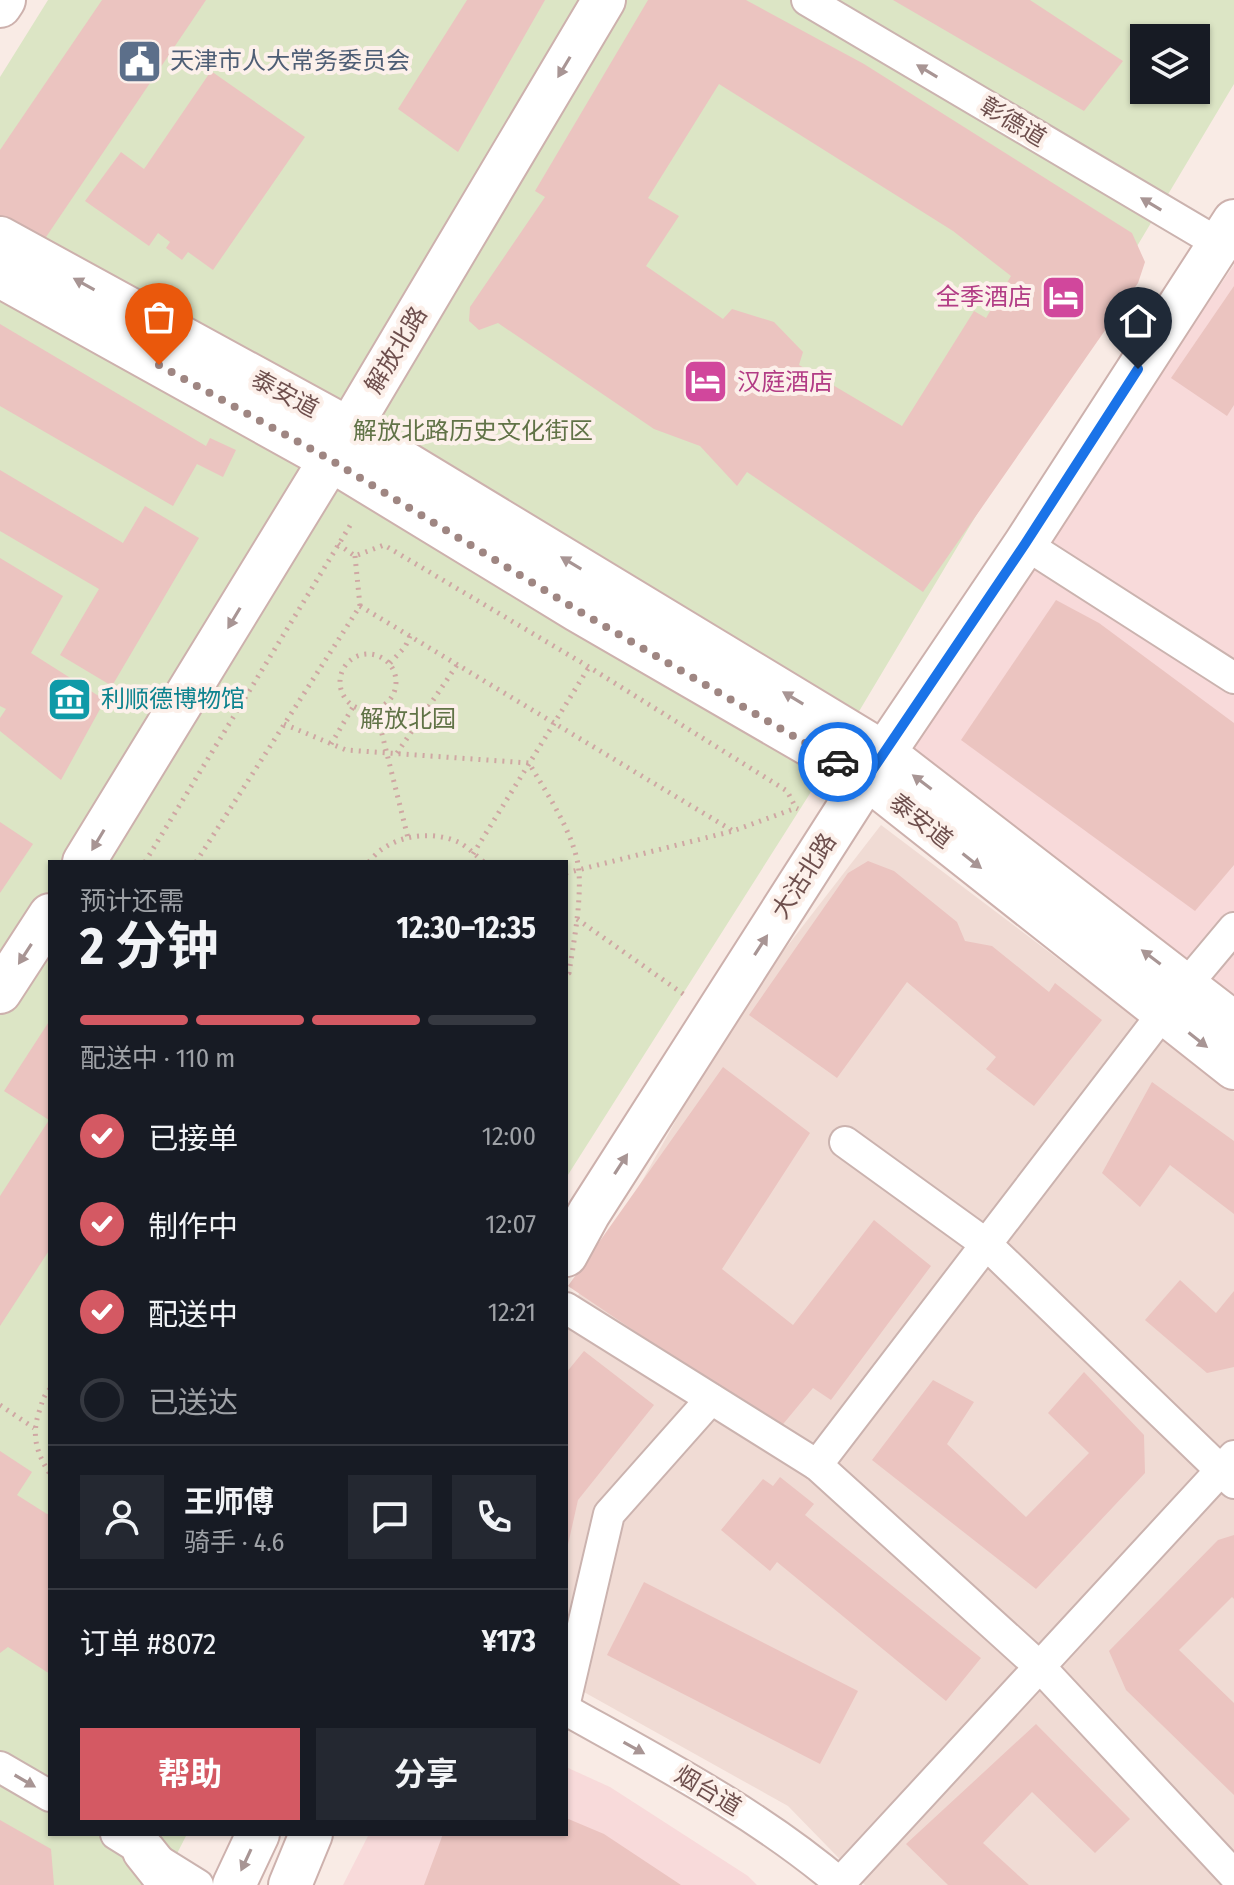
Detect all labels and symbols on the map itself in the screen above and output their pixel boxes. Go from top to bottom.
public building icon: 天津市人大常务委员会 [115,37,163,85]
place label: 天津市人大常务委员会 [170,47,410,75]
one-way arrow [557,56,571,78]
one-way arrow [916,64,938,78]
street label: 彰德道 [975,91,1051,153]
one-way arrow [1140,197,1162,211]
hotel icon: 全季酒店 [1039,273,1087,321]
one-way arrow [73,278,95,292]
pin [125,283,193,365]
place label: 全季酒店 [936,283,1032,311]
pin [1104,287,1172,369]
street label: 解放北路 [359,302,433,398]
hotel icon: 汉庭酒店 [682,358,730,406]
street label: 泰安道 [247,365,323,423]
place label: 汉庭酒店 [737,368,833,396]
park label: 解放北路历史文化街区 [353,417,593,445]
one-way arrow [560,556,582,570]
one-way arrow [227,607,241,629]
museum icon: 利顺德博物馆 [46,675,94,723]
place label: 利顺德博物馆 [101,685,245,713]
one-way arrow [782,691,804,705]
park label: 解放北园 [360,705,456,733]
courier [798,722,878,802]
one-way arrow [912,775,932,791]
street label: 泰安道 [884,788,958,854]
street label: 大沽北路 [766,828,842,924]
one-way arrow [91,829,105,851]
one-way arrow [962,853,982,869]
one-way arrow [753,934,768,955]
one-way arrow [18,943,33,964]
one-way arrow [1141,949,1161,965]
one-way arrow [1188,1031,1208,1047]
one-way arrow [613,1153,627,1175]
one-way arrow [623,1741,645,1755]
street label: 烟台道 [670,1760,746,1822]
one-way arrow [14,1774,36,1788]
one-way arrow [239,1848,253,1871]

